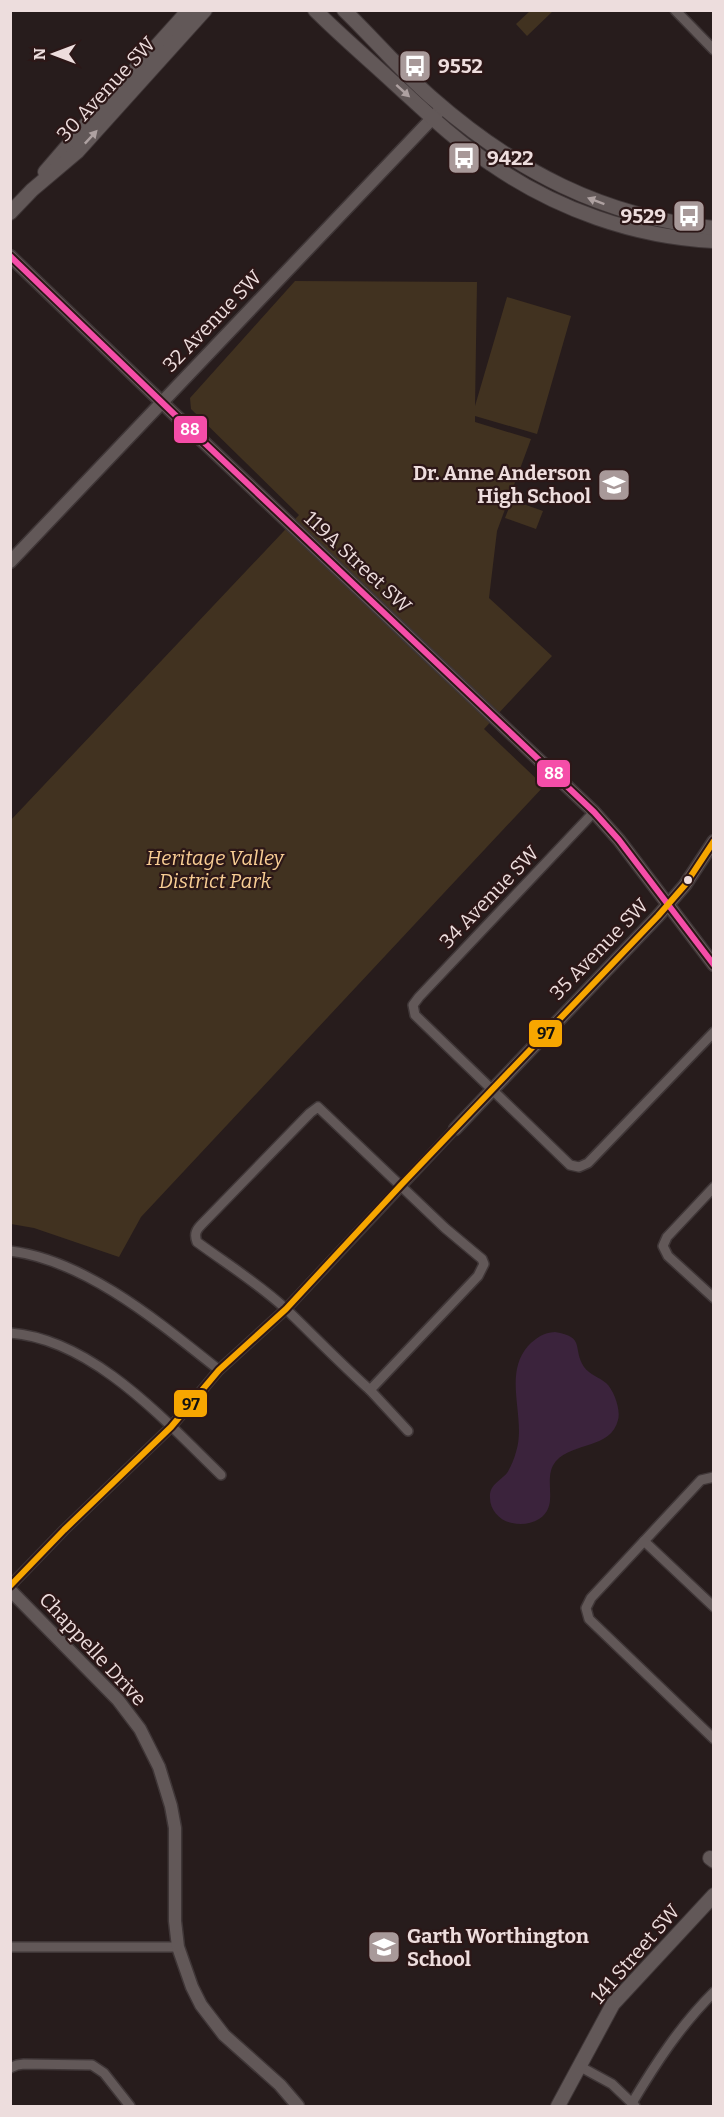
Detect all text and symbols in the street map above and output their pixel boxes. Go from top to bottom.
north arrow [24,24,84,84]
street label: 30 Avenue SW [52,31,161,146]
text: N [30,48,49,60]
bus stop icon: 9552 [397,48,433,84]
place label: 9552 [438,54,483,78]
one-way arrow [395,84,410,97]
one-way arrow [84,130,98,145]
bus stop icon: 9422 [446,140,482,176]
place label: 9422 [487,146,534,170]
one-way arrow [586,195,604,205]
bus stop icon: 9529 [671,198,707,234]
place label: 9529 [620,204,666,228]
street label: 32 Avenue SW [158,265,267,377]
line badge: 88 [173,415,208,444]
text: 88 [180,420,200,439]
place label: Dr. Anne Anderson High School [413,461,591,508]
school or university icon: Dr. Anne Anderson High School [596,467,632,503]
street label: 119A Street SW [299,506,417,618]
line badge: 88 [536,759,571,788]
text: 88 [544,764,564,783]
street label: 34 Avenue SW [434,841,544,953]
park label: Heritage Valley District Park [146,846,286,893]
unlabelled marker [682,874,694,886]
street label: 35 Avenue SW [545,893,654,1005]
line badge: 97 [528,1019,563,1048]
text: 97 [537,1024,555,1043]
line badge: 97 [173,1389,208,1418]
text: 97 [182,1395,200,1414]
street label: Chappelle Drive [34,1587,152,1711]
street label: 141 Street SW [585,1899,685,2009]
place label: Garth Worthington School [407,1924,589,1971]
school or university icon: Garth Worthington School [366,1929,402,1965]

